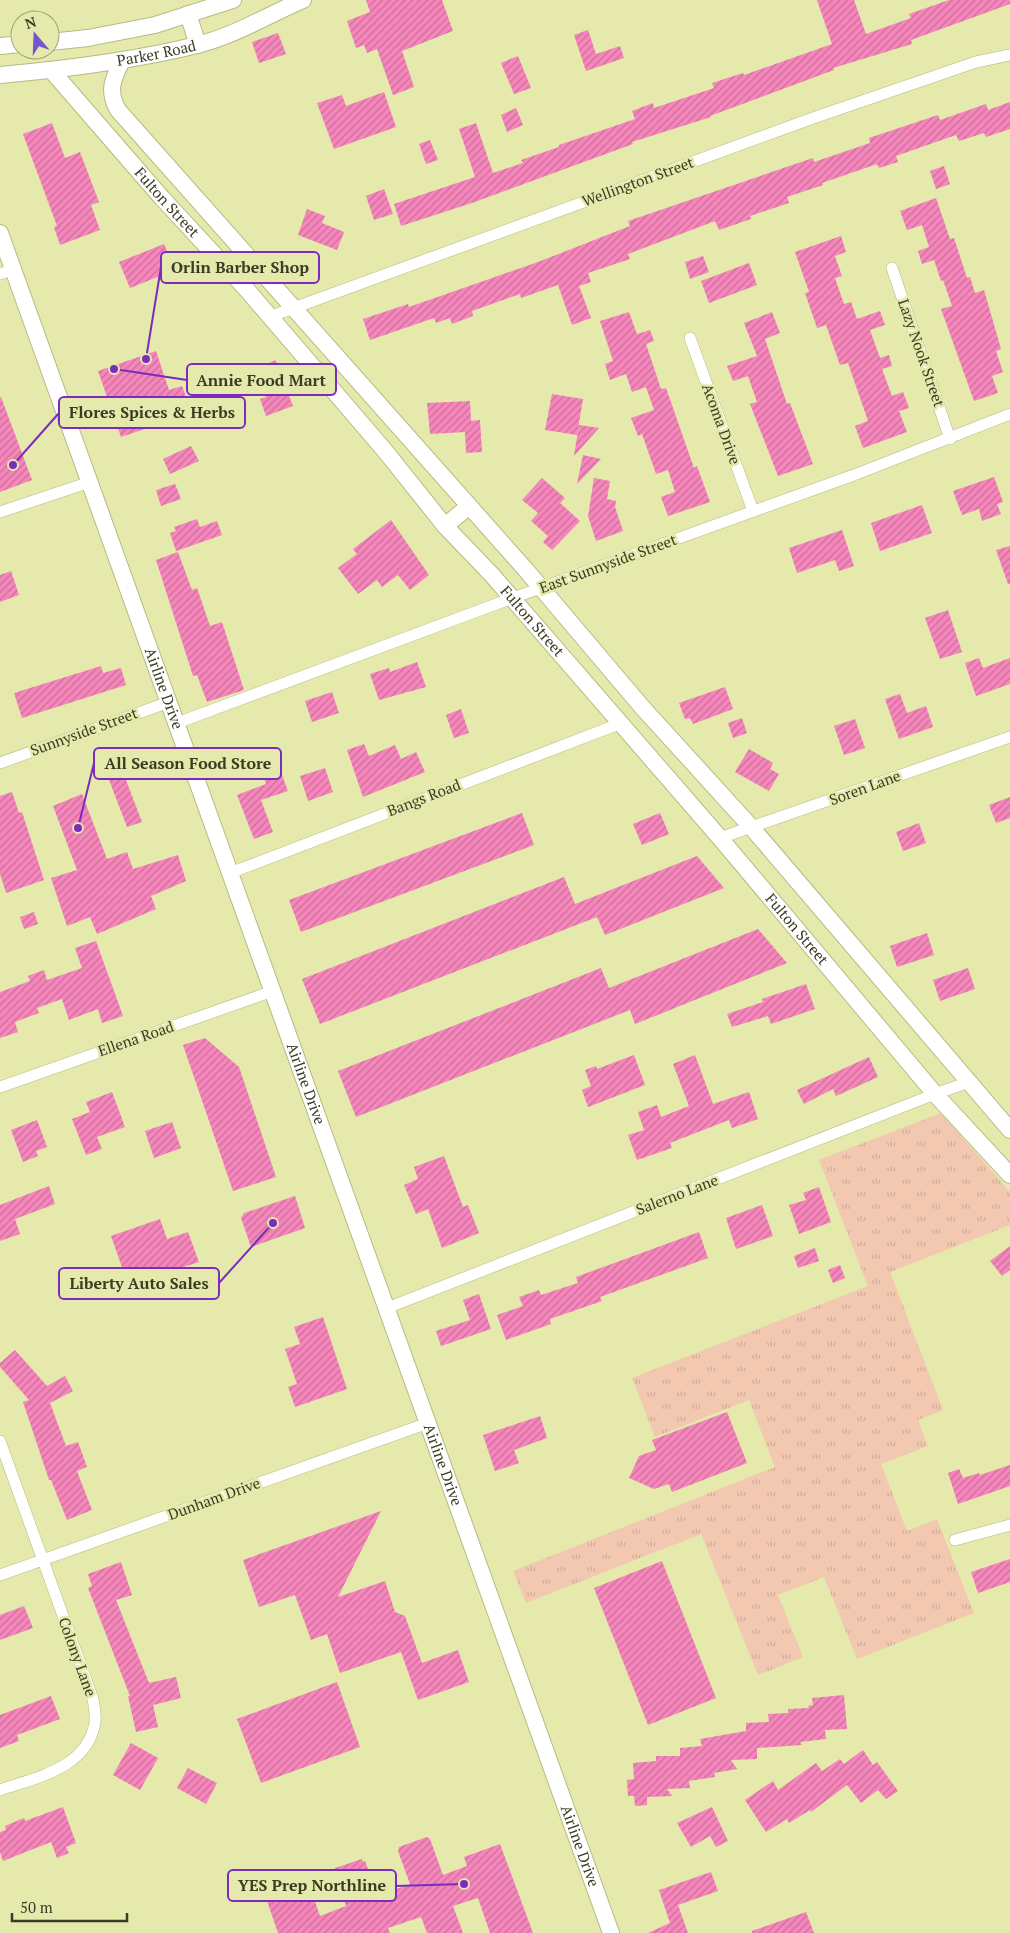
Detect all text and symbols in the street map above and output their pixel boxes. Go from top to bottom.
north arrow [10,10,60,60]
text: N [22,11,39,33]
street label: Parker Road [115,35,198,70]
street label: Wellington Street [579,151,697,211]
street label: Fulton Street [131,163,205,241]
callout: Orlin Barber Shop [161,252,319,283]
text: Orlin Barber Shop [171,256,309,278]
street label: Lazy Nook Street [894,296,950,410]
callout: Annie Food Mart [187,364,336,395]
text: Annie Food Mart [196,369,326,391]
street label: Acoma Drive [698,380,746,467]
callout: Flores Spices & Herbs [59,397,245,428]
text: Flores Spices & Herbs [69,401,235,423]
street label: East Sunnyside Street [536,529,679,597]
street label: Fulton Street [497,581,570,661]
street label: Airline Drive [141,645,189,732]
street label: Sunnyside Street [27,702,140,760]
callout: All Season Food Store [94,748,281,779]
text: All Season Food Store [105,752,272,774]
street label: Soren Lane [826,765,903,809]
street label: Bangs Road [384,774,463,820]
street label: Fulton Street [762,889,834,969]
street label: Ellena Road [95,1016,176,1060]
street label: Airline Drive [283,1040,331,1127]
street label: Salerno Lane [633,1169,721,1219]
callout: Liberty Auto Sales [59,1268,219,1299]
text: Liberty Auto Sales [69,1272,209,1294]
street label: Airline Drive [420,1421,468,1508]
street label: Dunham Drive [165,1472,263,1524]
street label: Colony Lane [54,1614,101,1699]
street label: Airline Drive [557,1802,605,1889]
callout: YES Prep Northline [228,1870,396,1901]
text: YES Prep Northline [238,1874,387,1896]
scale bar [12,1890,128,1922]
text: 50 m [20,1897,53,1917]

